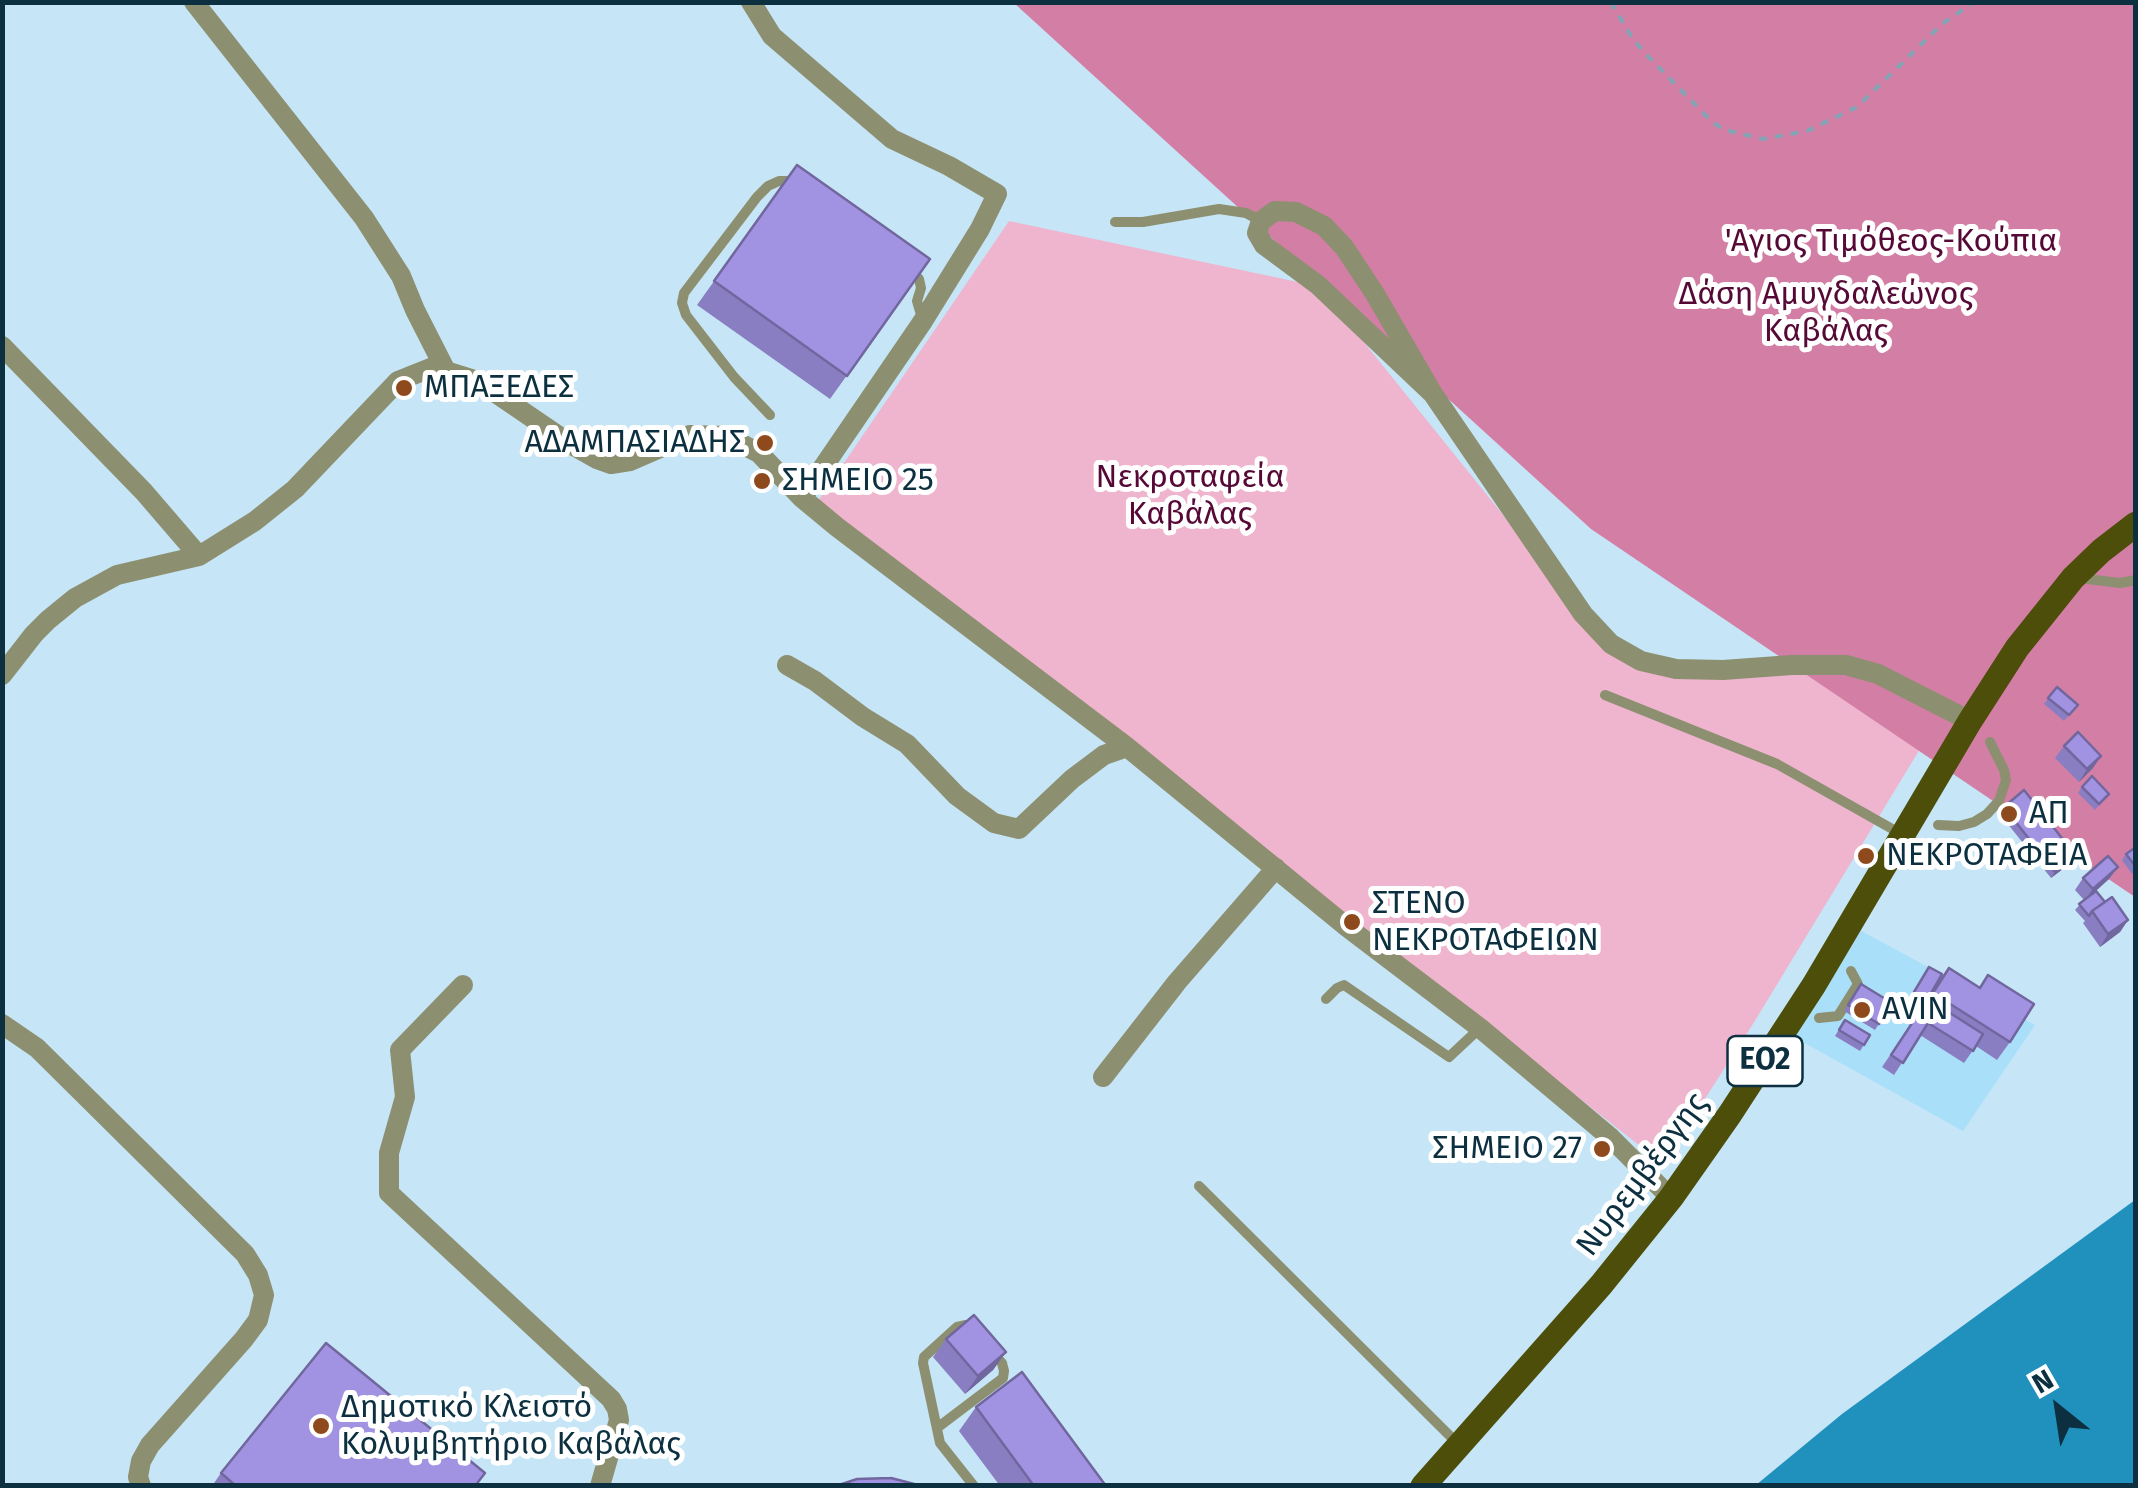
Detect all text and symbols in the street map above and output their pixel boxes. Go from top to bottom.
park label: 'Αγιος Τιμόθεος-Κούπια [1725,223,2057,261]
park label: Δάση Αμυγδαλεώνος Καβάλας [1679,276,1973,351]
place label: ΜΠΑΞΕΔΕΣ [424,369,574,407]
marker: ΜΠΑΞΕΔΕΣ [393,377,415,399]
place label: ΑΔΑΜΠΑΣΙΑΔΗΣ [524,424,745,462]
marker: ΑΔΑΜΠΑΣΙΑΔΗΣ [754,432,776,454]
park label: Νεκροταφεία Καβάλας [1096,459,1284,534]
place label: ΣΗΜΕΙΟ 25 [782,462,934,500]
marker: ΣΗΜΕΙΟ 25 [751,470,773,492]
place label: ΑΠ [2029,795,2069,833]
marker: ΑΠ [1998,803,2020,825]
place label: ΝΕΚΡΟΤΑΦΕΙΑ [1886,837,2087,875]
marker: ΝΕΚΡΟΤΑΦΕΙΑ [1855,845,1877,867]
place label: ΣΤΕΝΟ ΝΕΚΡΟΤΑΦΕΙΩΝ [1372,885,1599,960]
marker: ΣΤΕΝΟ ΝΕΚΡΟΤΑΦΕΙΩΝ [1341,911,1363,933]
place label: AVIN [1882,991,1949,1029]
marker: AVIN [1851,999,1873,1021]
road number: ΕΟ2 [1728,1036,1802,1086]
street label: Νυρεμβέργης [1569,1086,1717,1264]
place label: ΣΗΜΕΙΟ 27 [1432,1130,1582,1168]
marker: ΣΗΜΕΙΟ 27 [1591,1138,1613,1160]
north arrow [2008,1358,2108,1458]
text: N [2026,1363,2059,1401]
place label: Δημοτικό Κλειστό Κολυμβητήριο Καβάλας [341,1389,681,1464]
marker: Δημοτικό Κλειστό Κολυμβητήριο Καβάλας [310,1415,332,1437]

